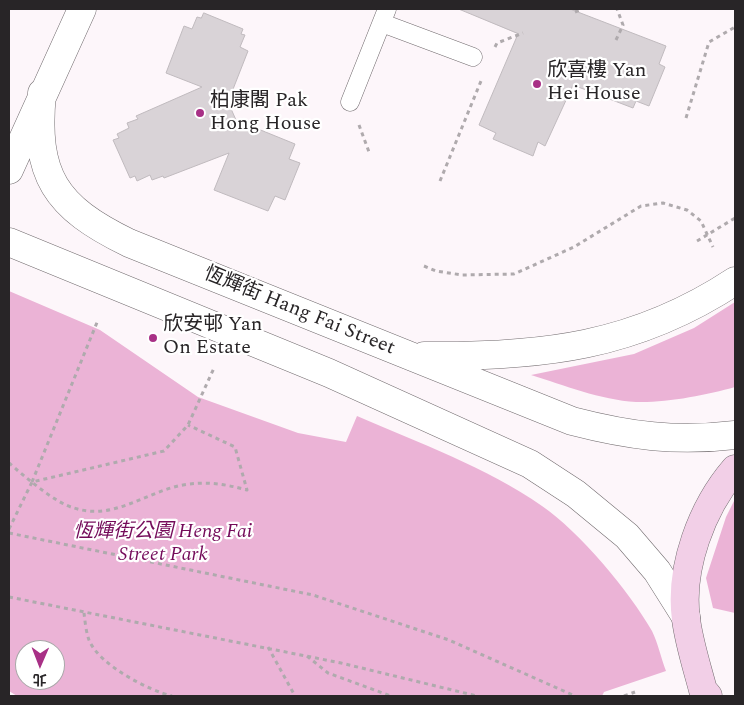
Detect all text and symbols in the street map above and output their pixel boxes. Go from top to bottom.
place label: 欣喜樓 Yan Hei House [547,60,646,107]
marker: 欣喜樓 Yan Hei House [531,78,543,90]
place label: 柏康閣 Pak Hong House [210,90,321,137]
marker: 柏康閣 Pak Hong House [194,107,206,119]
street label: 恆輝街 Hang Fai Street [200,263,398,361]
place label: 欣安邨 Yan On Estate [163,314,262,361]
marker: 欣安邨 Yan On Estate [147,332,159,344]
park label: 恆輝街公園 Heng Fai Street Park [73,521,253,568]
north arrow [15,640,65,690]
text: 北 [33,669,47,690]

